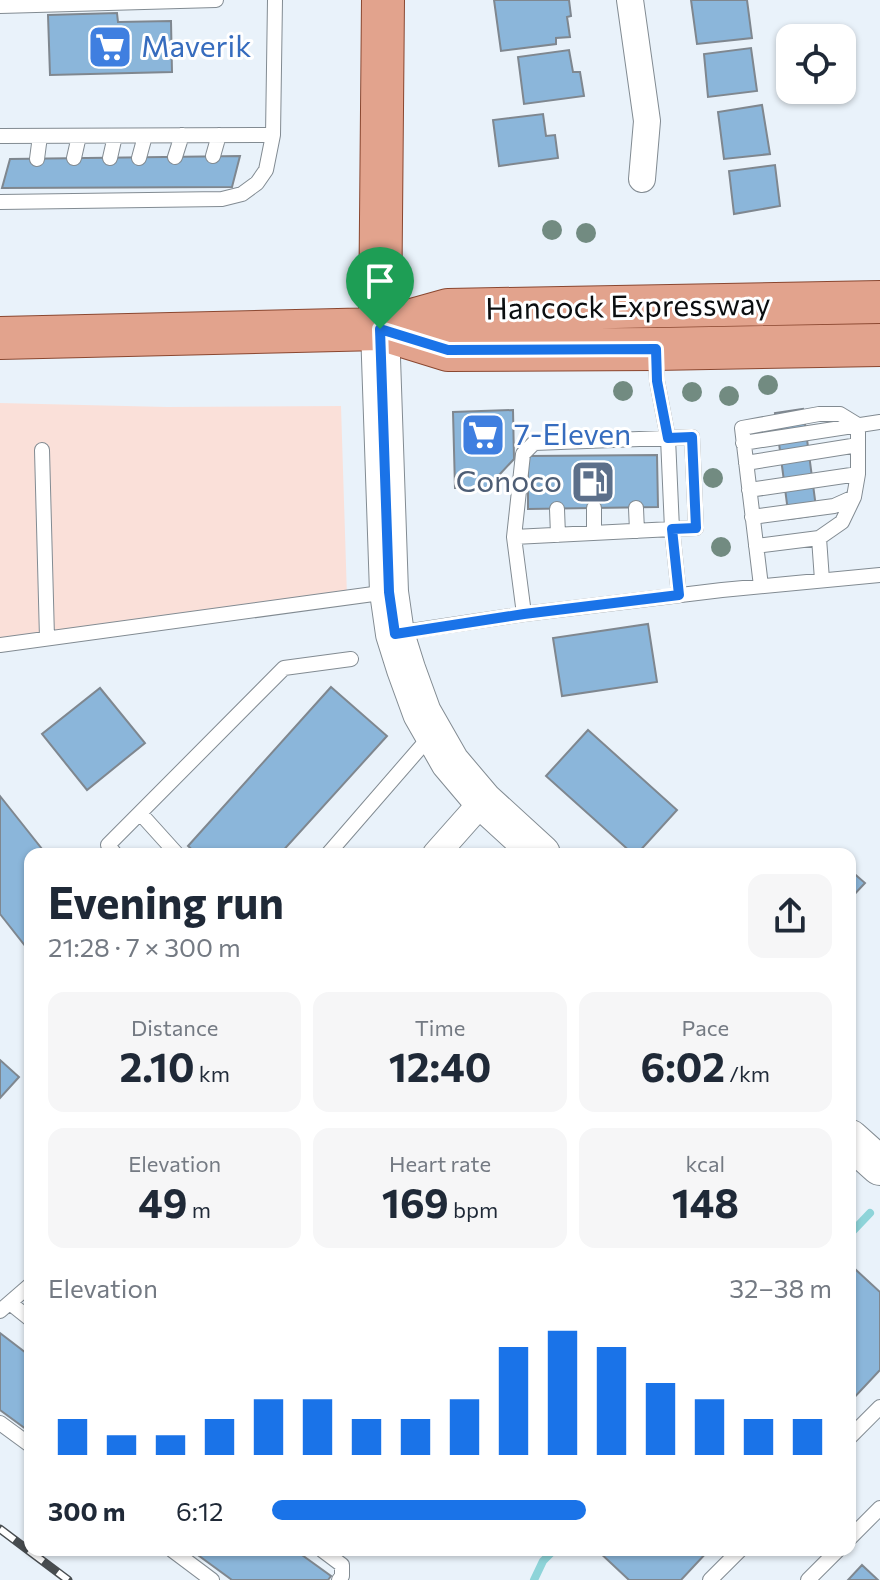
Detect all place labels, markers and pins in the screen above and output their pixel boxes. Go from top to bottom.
supermarket icon: Maverik [86,23,134,71]
place label: Maverik [141,26,251,63]
pin [346,247,414,329]
supermarket icon: 7-Eleven [459,411,507,459]
place label: 7-Eleven [514,414,631,451]
fuel station icon: Conoco [569,458,617,506]
place label: Conoco [456,461,562,498]

